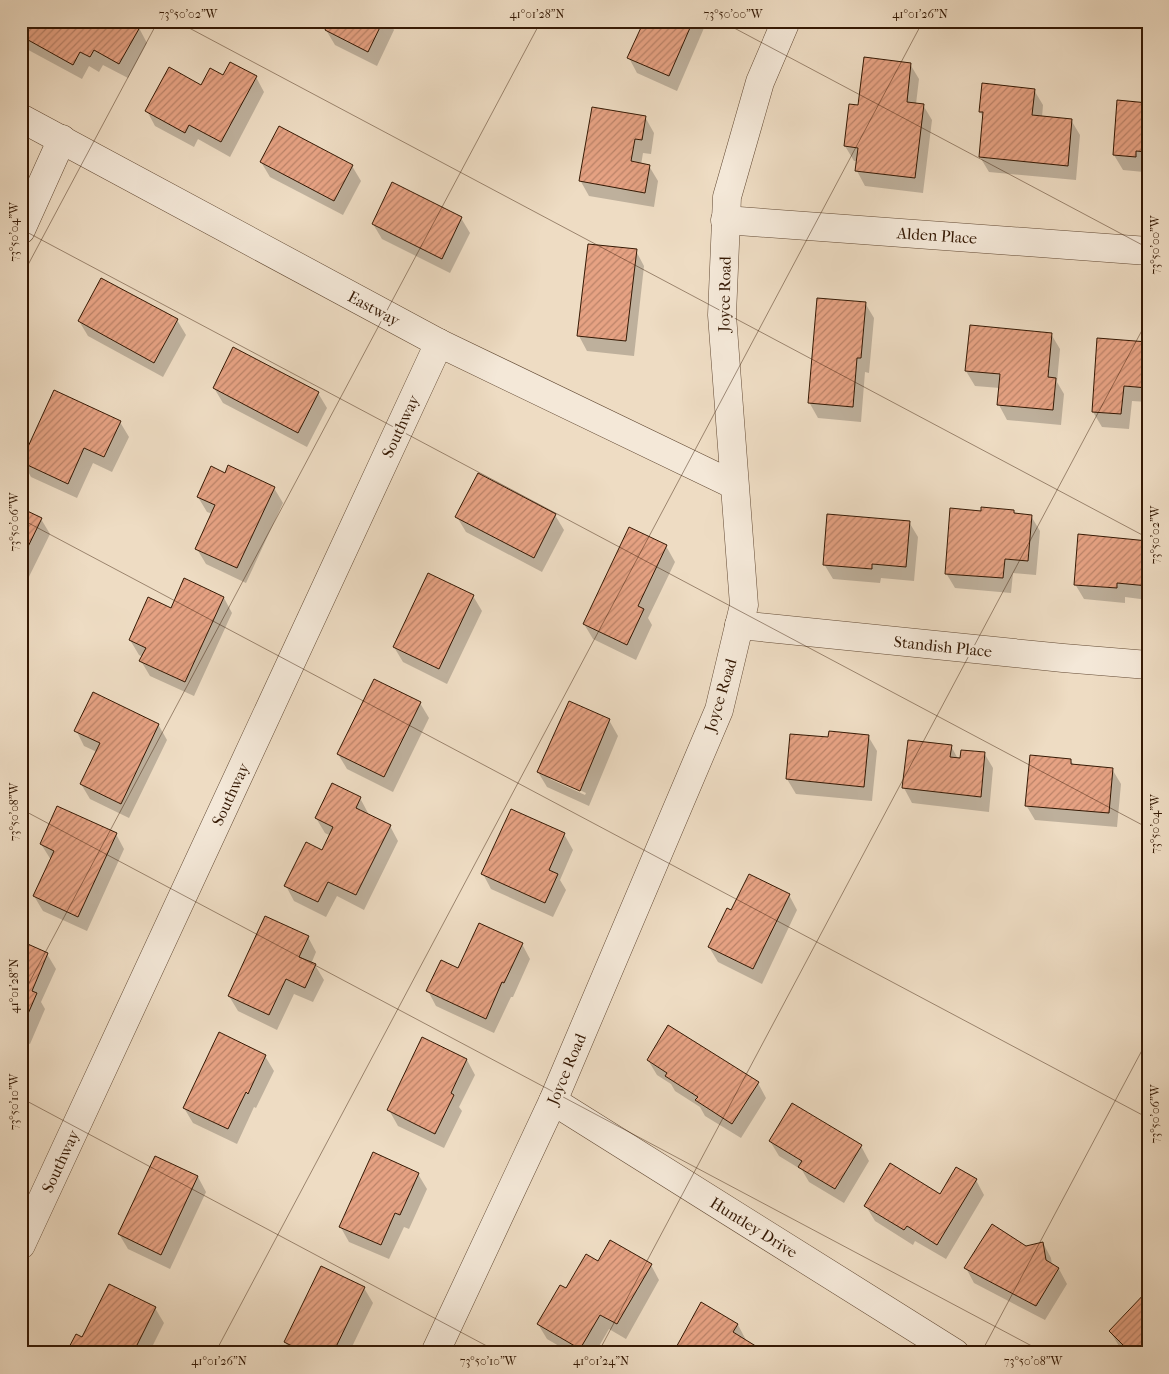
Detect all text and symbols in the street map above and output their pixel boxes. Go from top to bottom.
text: 73°50'02"W [159,7,219,21]
text: 41°01'28"N [509,7,565,21]
text: 73°50'00"W [703,7,764,21]
text: 41°01'26"N [892,7,948,21]
text: 73°50'04"W [7,201,21,262]
text: 73°50'00"W [1148,214,1162,275]
street label: Alden Place [895,223,978,248]
street label: Joyce Road [714,256,735,334]
street label: Eastway [344,287,403,330]
street label: Southway [378,391,423,461]
text: 73°50'06"W [7,491,21,551]
text: 73°50'02"W [1148,504,1162,564]
street label: Standish Place [893,632,993,661]
street label: Joyce Road [700,656,741,736]
street label: Southway [208,759,253,829]
text: 73°50'08"W [7,782,21,841]
text: 73°50'04"W [1148,793,1162,854]
text: 41°01'28"N [7,958,21,1014]
street label: Joyce Road [542,1030,590,1110]
text: 73°50'10"W [7,1072,21,1130]
text: 73°50'06"W [1148,1083,1162,1143]
street label: Southway [38,1126,83,1196]
street label: Huntley Drive [707,1193,801,1262]
text: 41°01'26"N [191,1354,247,1368]
text: 73°50'10"W [460,1354,518,1368]
text: 41°01'24"N [573,1354,629,1368]
text: 73°50'08"W [1004,1354,1063,1368]

